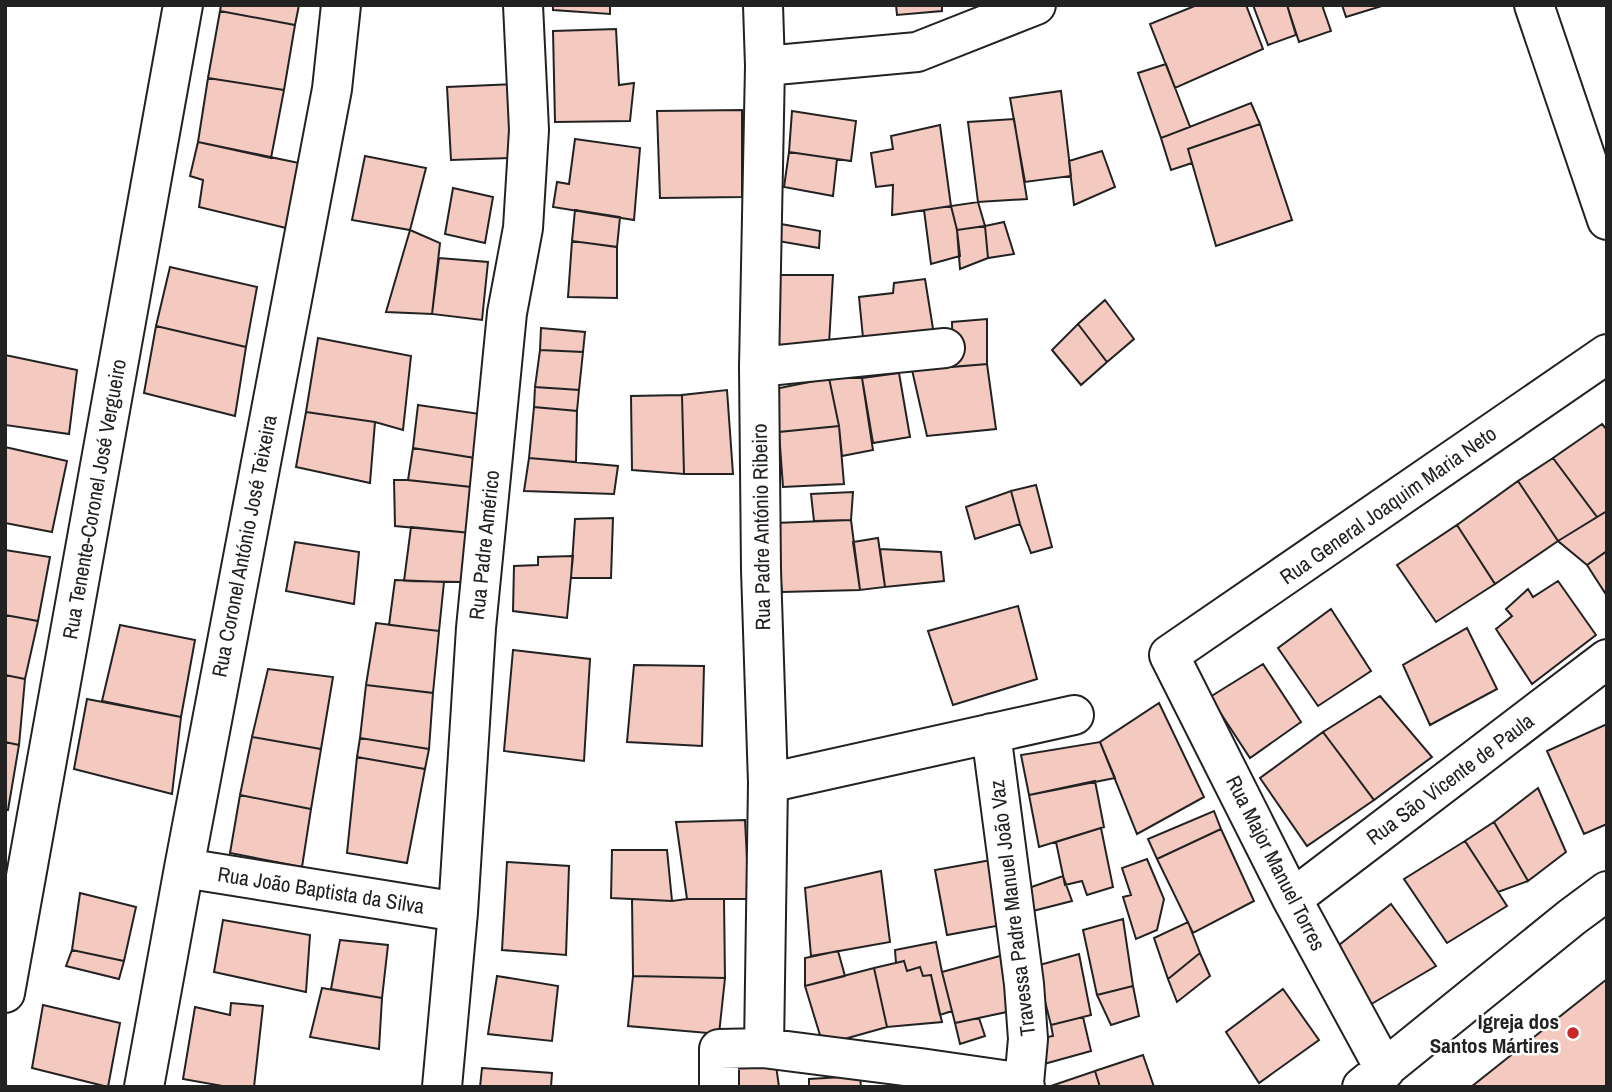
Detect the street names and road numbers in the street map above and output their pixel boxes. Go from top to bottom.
street label: Rua Tenente-Coronel José Vergueiro [55,357,133,641]
street label: Rua Coronel António José Teixeira [204,412,284,680]
street label: Rua General Joaquim Maria Neto [1274,419,1502,591]
street label: Rua Padre António Ribeiro [745,423,777,631]
street label: Rua Padre Américo [462,469,506,621]
street label: Rua São Vicente de Paula [1360,706,1540,852]
street label: Rua Major Manuel Torres [1219,770,1333,956]
street label: Travessa Padre Manuel João Vaz [982,778,1042,1038]
street label: Rua João Baptista da Silva [216,859,427,921]

